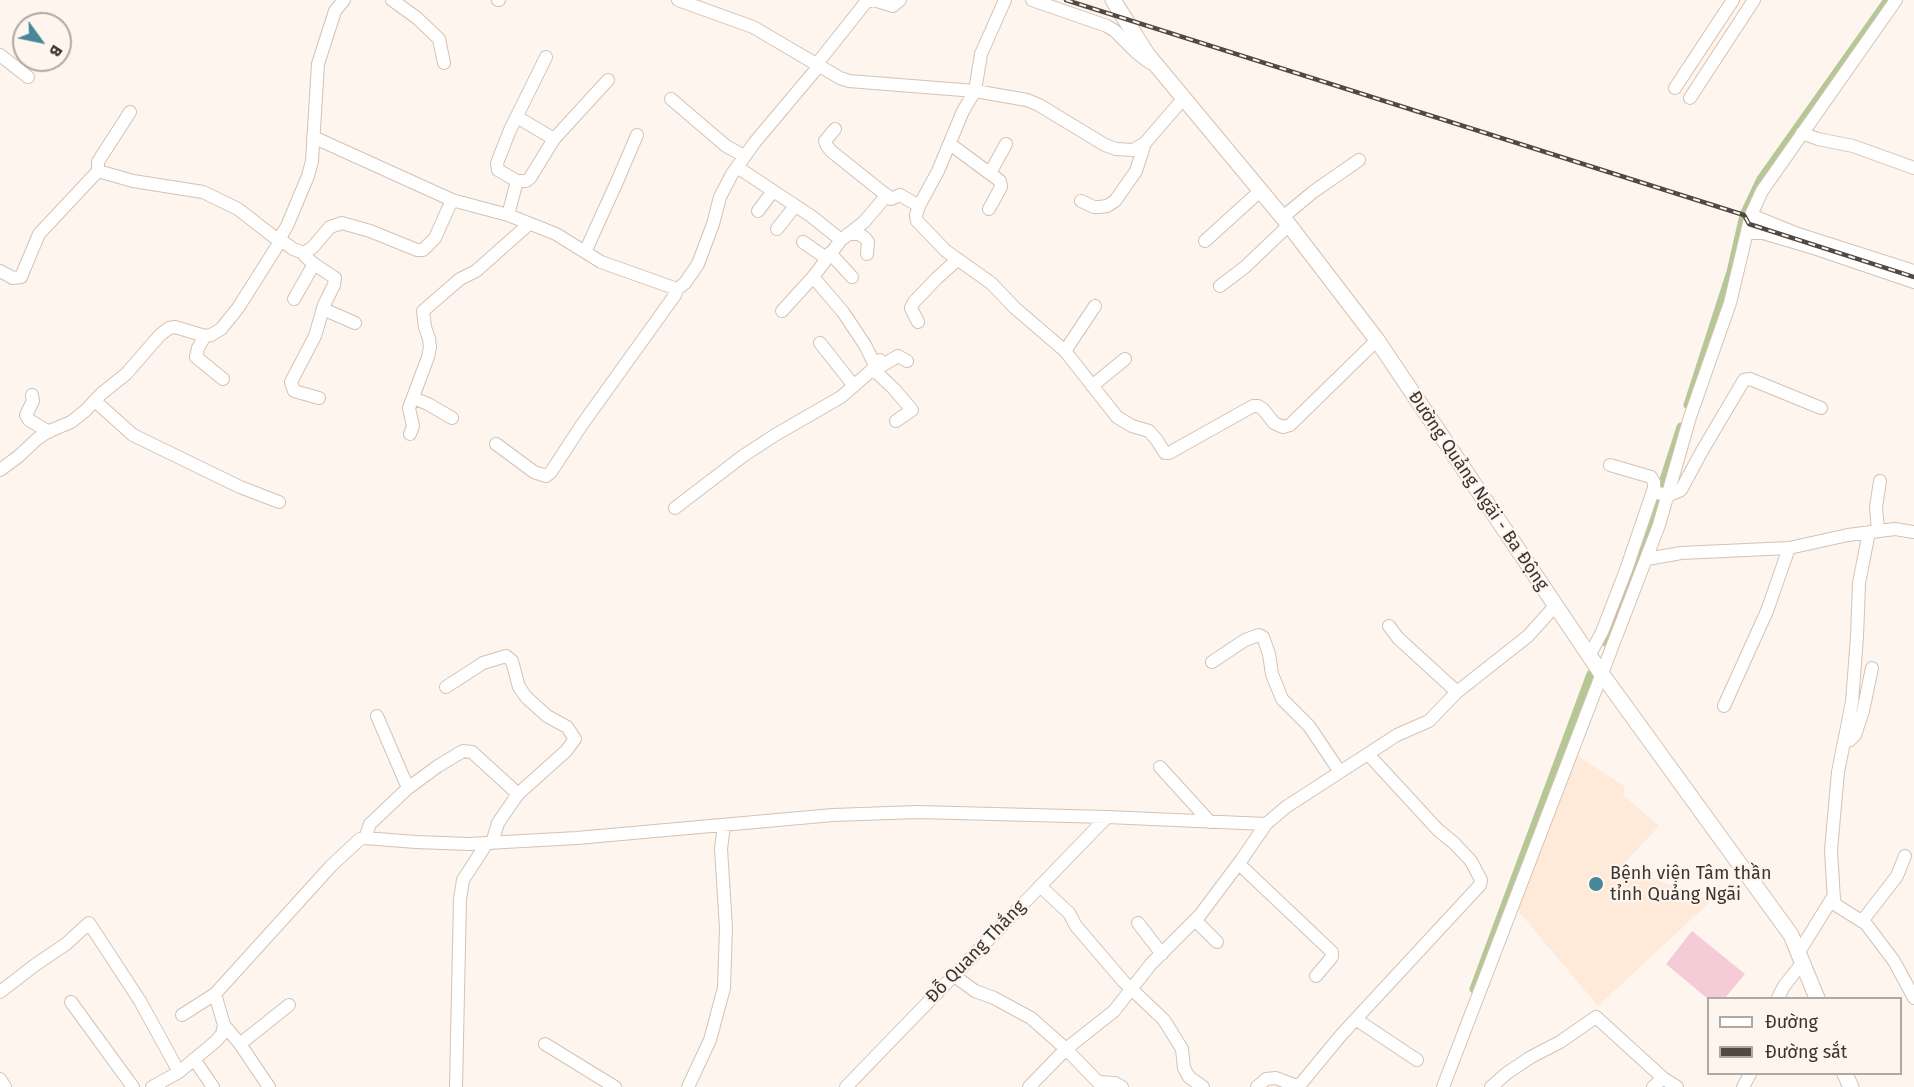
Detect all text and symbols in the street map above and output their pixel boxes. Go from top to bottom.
north arrow [12,12,72,72]
text: B [45,42,66,60]
street label: Đường Quảng Ngãi - Ba Động [1403,387,1553,595]
place label: Bệnh viện Tâm thần tỉnh Quảng Ngãi [1610,863,1771,906]
marker: Bệnh viện Tâm thần tỉnh Quảng Ngãi [1587,875,1605,893]
street label: Đỗ Quang Thắng [922,896,1030,1008]
legend [1707,997,1902,1075]
text: Đường [1765,1011,1818,1033]
text: Đường sắt [1765,1041,1847,1063]

